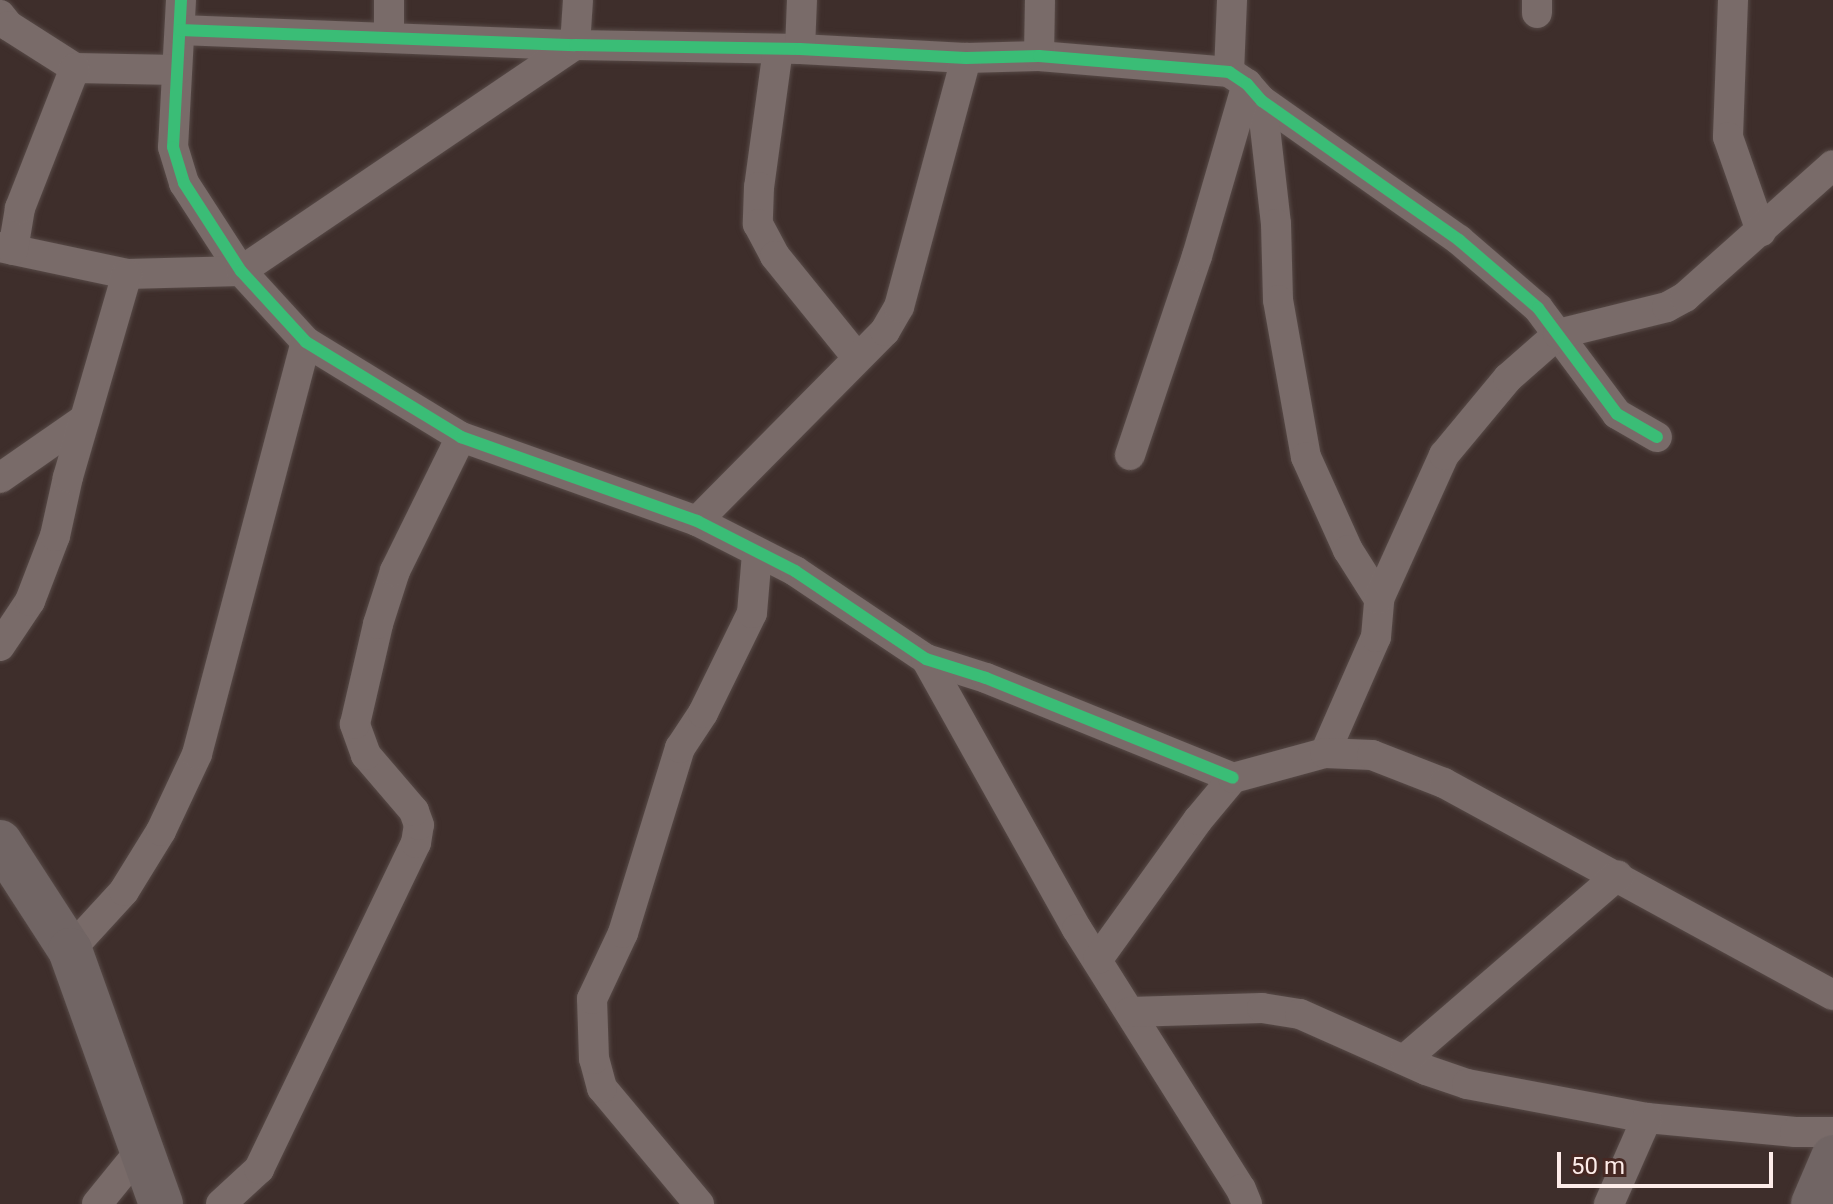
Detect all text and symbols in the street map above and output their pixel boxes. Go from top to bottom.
scale bar [1561,1136,1777,1186]
text: 50 m [1571,1152,1625,1180]

